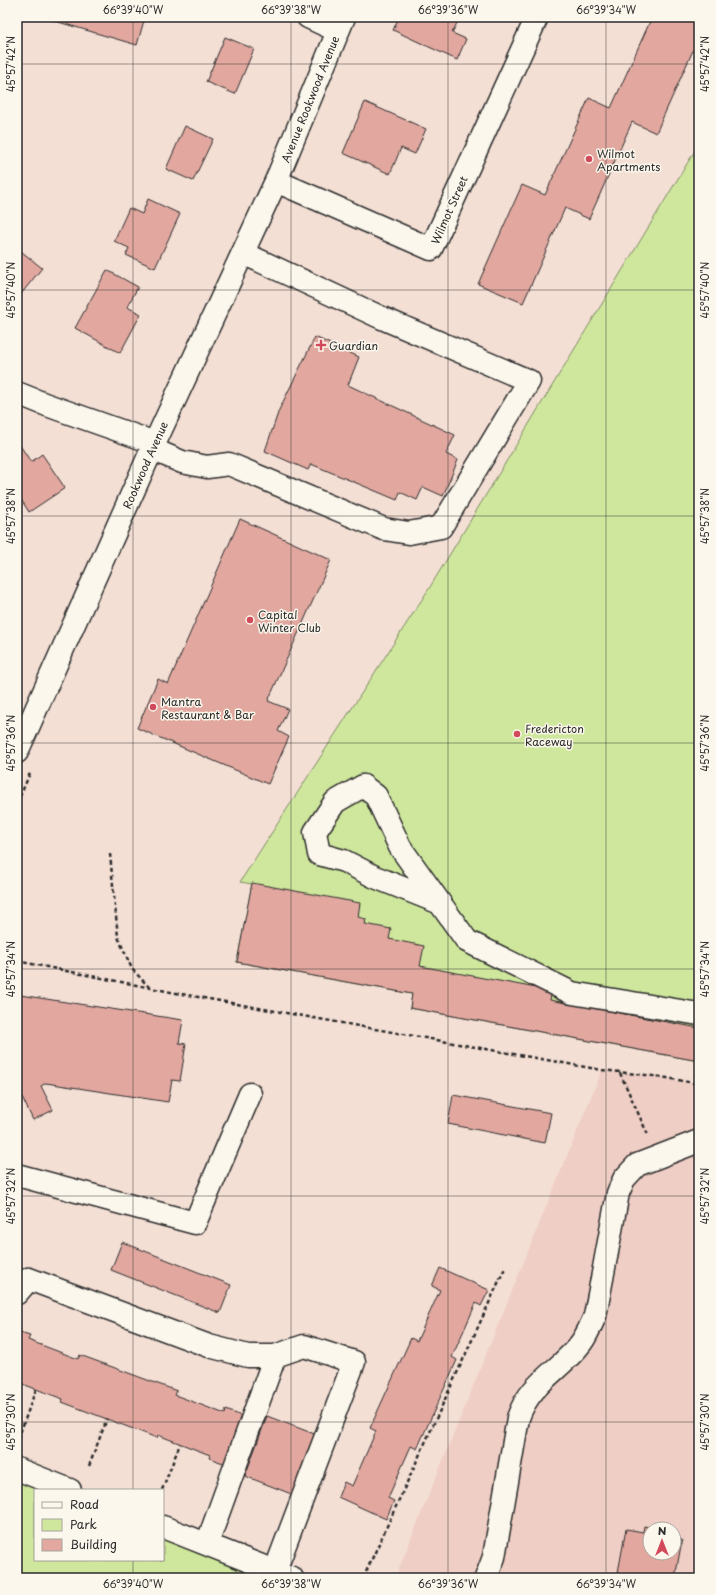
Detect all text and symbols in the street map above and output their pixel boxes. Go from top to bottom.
text: 66°39'40"W [103,2,164,17]
text: 66°39'38"W [261,2,322,17]
text: 66°39'36"W [418,2,479,17]
text: 66°39'34"W [576,2,637,17]
street label: Avenue Rookwood Avenue [277,33,343,165]
text: 45°57'42"N [3,36,18,92]
text: 45°57'42"N [697,36,712,92]
place label: Wilmot Apartments [597,145,661,175]
marker: Wilmot Apartments [584,154,594,164]
street label: Wilmot Street [426,173,472,247]
text: 45°57'40"N [3,261,18,318]
text: 45°57'40"N [697,261,712,318]
place label: Guardian [329,337,378,354]
marker: Guardian [316,340,326,350]
street label: Rookwood Avenue [118,418,172,512]
text: 45°57'38"N [3,488,18,544]
text: 45°57'38"N [697,488,712,544]
place label: Capital Winter Club [258,606,321,636]
marker: Capital Winter Club [245,615,255,625]
place label: Mantra Restaurant & Bar [161,693,254,723]
marker: Mantra Restaurant & Bar [148,702,158,712]
text: 45°57'36"N [3,714,18,771]
text: 45°57'36"N [697,714,712,771]
place label: Fredericton Raceway [525,720,584,750]
marker: Fredericton Raceway [512,729,522,739]
text: 45°57'34"N [3,941,18,997]
text: 45°57'34"N [697,941,712,997]
text: 45°57'32"N [3,1168,18,1224]
text: 45°57'32"N [697,1168,712,1224]
text: 45°57'30"N [3,1393,18,1451]
text: 45°57'30"N [697,1393,712,1451]
legend [34,1489,164,1561]
text: Road [70,1495,99,1513]
text: Park [70,1515,97,1533]
north arrow [642,1521,682,1561]
text: N [658,1522,667,1539]
text: Building [70,1535,117,1553]
text: 66°39'40"W [103,1576,164,1591]
text: 66°39'38"W [261,1576,322,1591]
text: 66°39'36"W [418,1576,479,1591]
text: 66°39'34"W [576,1576,637,1591]

